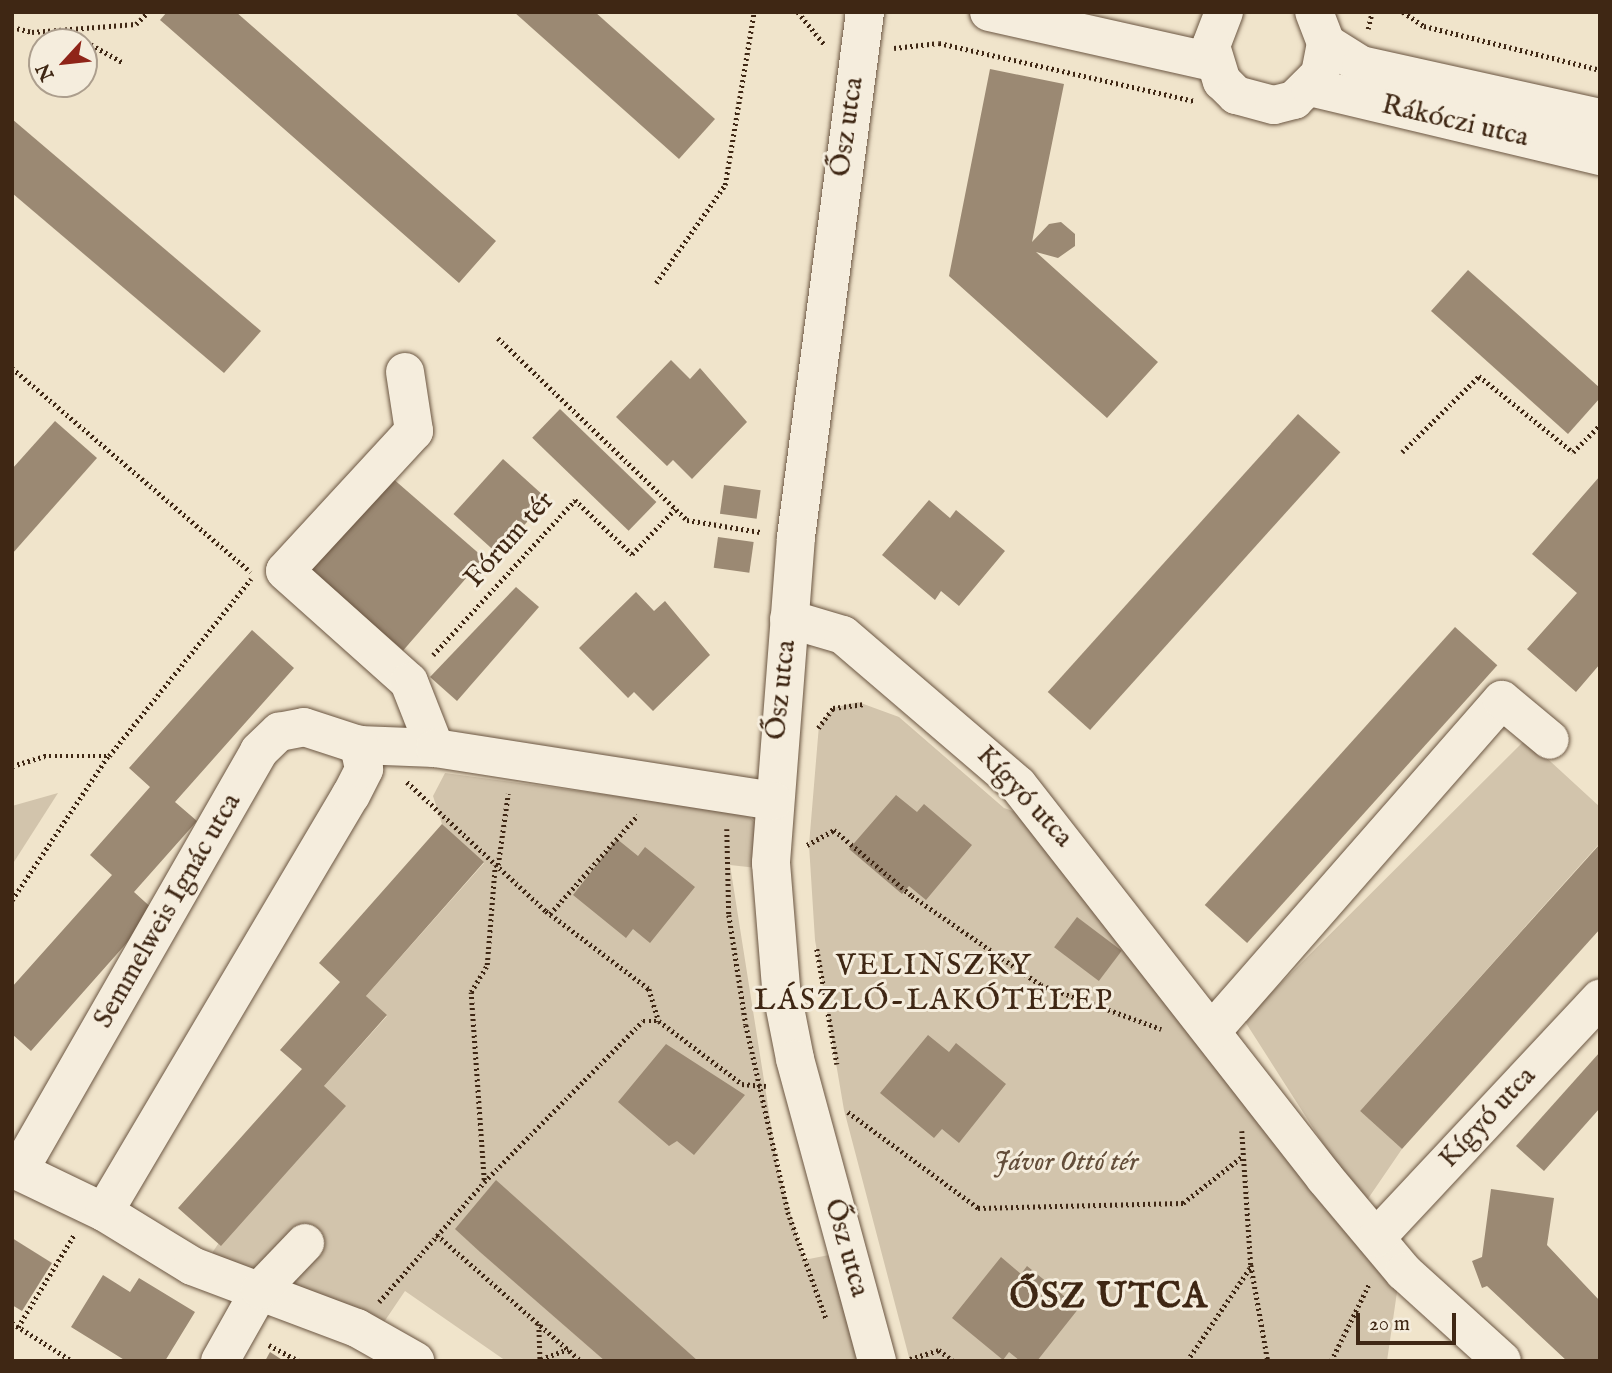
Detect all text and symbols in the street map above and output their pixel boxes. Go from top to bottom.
north arrow [28,28,98,98]
text: N [32,59,61,84]
street label: Ősz utca [824,75,872,179]
street label: Rákóczi utca [1378,89,1532,155]
street label: Fórum tér [458,485,562,595]
street label: Ősz utca [760,638,804,742]
street label: Kígyó utca [969,739,1079,855]
street label: Semmelweis Ignác utca [87,788,249,1034]
district label: VELINSZKY LÁSZLÓ-LAKÓTELEP [756,948,1112,1018]
street label: Kígyó utca [1433,1060,1543,1176]
park label: Jávor Ottó tér [994,1146,1138,1180]
street label: Ősz utca [816,1195,876,1301]
district label: ŐSZ UTCA [1010,1277,1208,1319]
scale bar [1360,1300,1460,1344]
text: 20 m [1369,1311,1410,1338]

